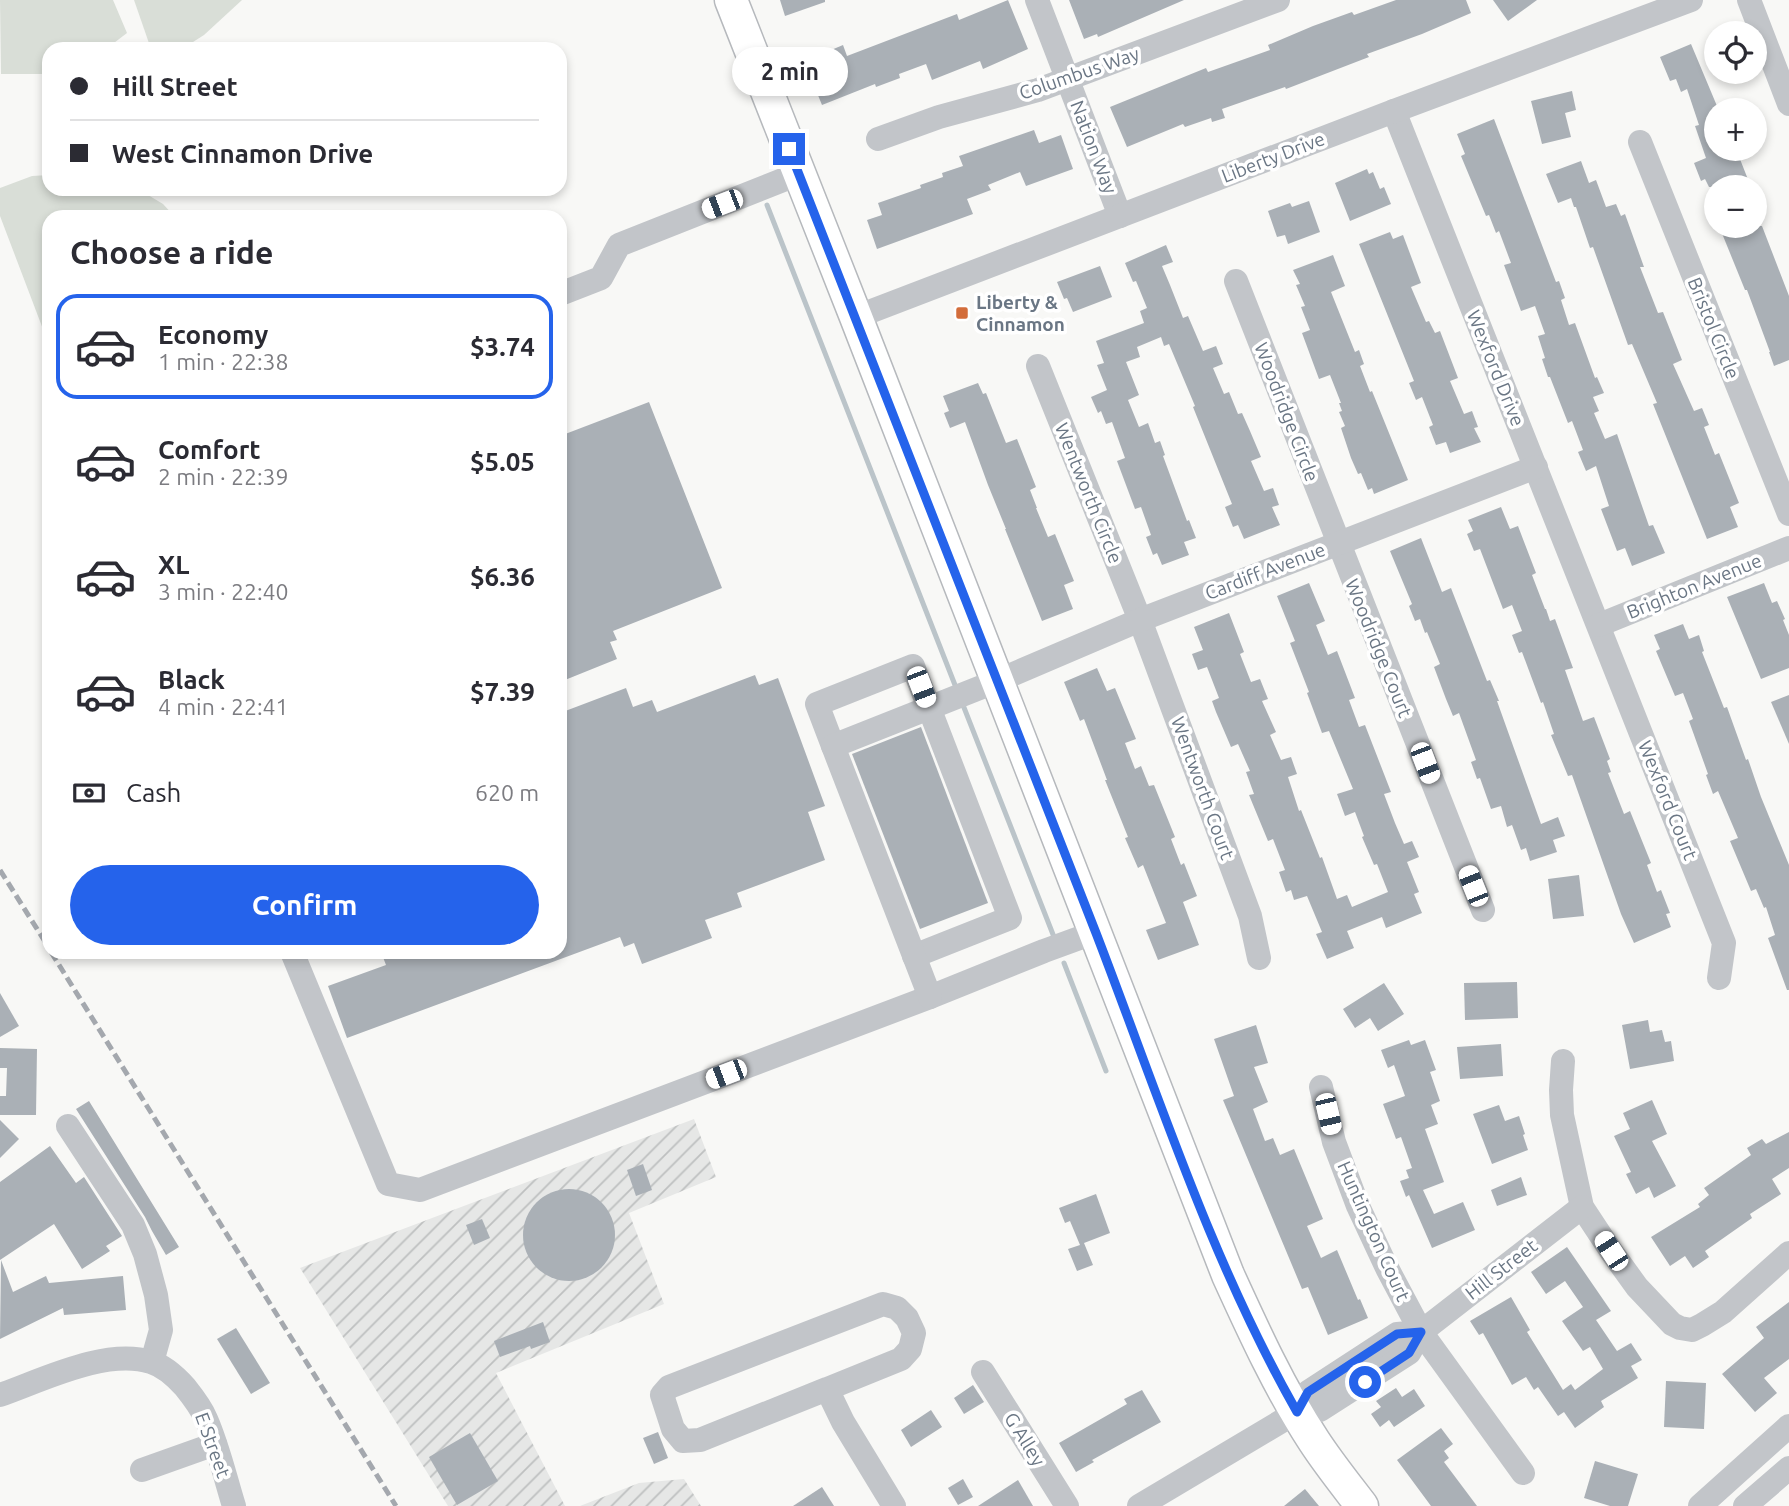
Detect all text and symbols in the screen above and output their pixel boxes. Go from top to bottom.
map controls [1704,21,1767,238]
button: locate [1704,21,1767,84]
street label: Columbus Way [1016,42,1142,104]
callout: 2 min [731,47,847,96]
text: 2 min [761,59,819,84]
text: Hill Street [112,72,238,101]
street label: Nation Way [1066,97,1122,197]
button: + [1704,98,1767,161]
street label: Liberty Drive [1218,127,1328,187]
route end [773,133,805,165]
text: West Cinnamon Drive [112,139,373,168]
button: − [1704,175,1767,238]
car [699,187,746,221]
text: Choose a ride [70,234,273,270]
street label: Bristol Circle [1684,274,1744,382]
place label: Liberty & Cinnamon [976,291,1065,335]
marker: Liberty & Cinnamon [954,305,970,321]
street label: Wexford Drive [1463,307,1529,429]
icon: car [74,315,137,378]
text: Economy [158,320,268,349]
text: $3.74 [470,332,535,361]
street label: Woodridge Circle [1250,339,1324,485]
text: 1 min · 22:38 [158,349,289,374]
street label: Wentworth Circle [1051,420,1127,566]
icon: car [74,430,137,493]
text: Comfort [158,435,261,464]
text: $5.05 [470,447,535,476]
text: 2 min · 22:39 [158,464,289,489]
street label: Cardiff Avenue [1202,538,1328,604]
icon: car [74,545,137,608]
street label: Brighton Avenue [1623,549,1765,623]
text: XL [158,550,189,579]
text: $6.36 [470,562,535,591]
street label: Woodridge Court [1341,575,1417,721]
text: 3 min · 22:40 [158,579,289,604]
icon: car [74,660,137,723]
car [904,664,939,710]
text: Black [158,665,225,694]
text: $7.39 [470,677,535,706]
text: 4 min · 22:41 [158,694,289,719]
street label: Wentworth Court [1167,714,1239,863]
street label: Wexford Court [1634,737,1702,863]
car [1408,740,1443,786]
icon: cash [70,774,108,812]
text: Cash [126,778,181,807]
text: 620 m [475,780,539,805]
car [1456,863,1491,909]
button: Confirm [70,865,539,945]
car [703,1057,750,1091]
car [1314,1091,1343,1137]
street label: Huntington Court [1333,1158,1415,1305]
car [1591,1228,1632,1274]
street label: Hill Street [1461,1234,1542,1304]
route start [1349,1366,1381,1398]
street label: G Alley [1000,1408,1050,1470]
street label: E Street [191,1409,235,1481]

